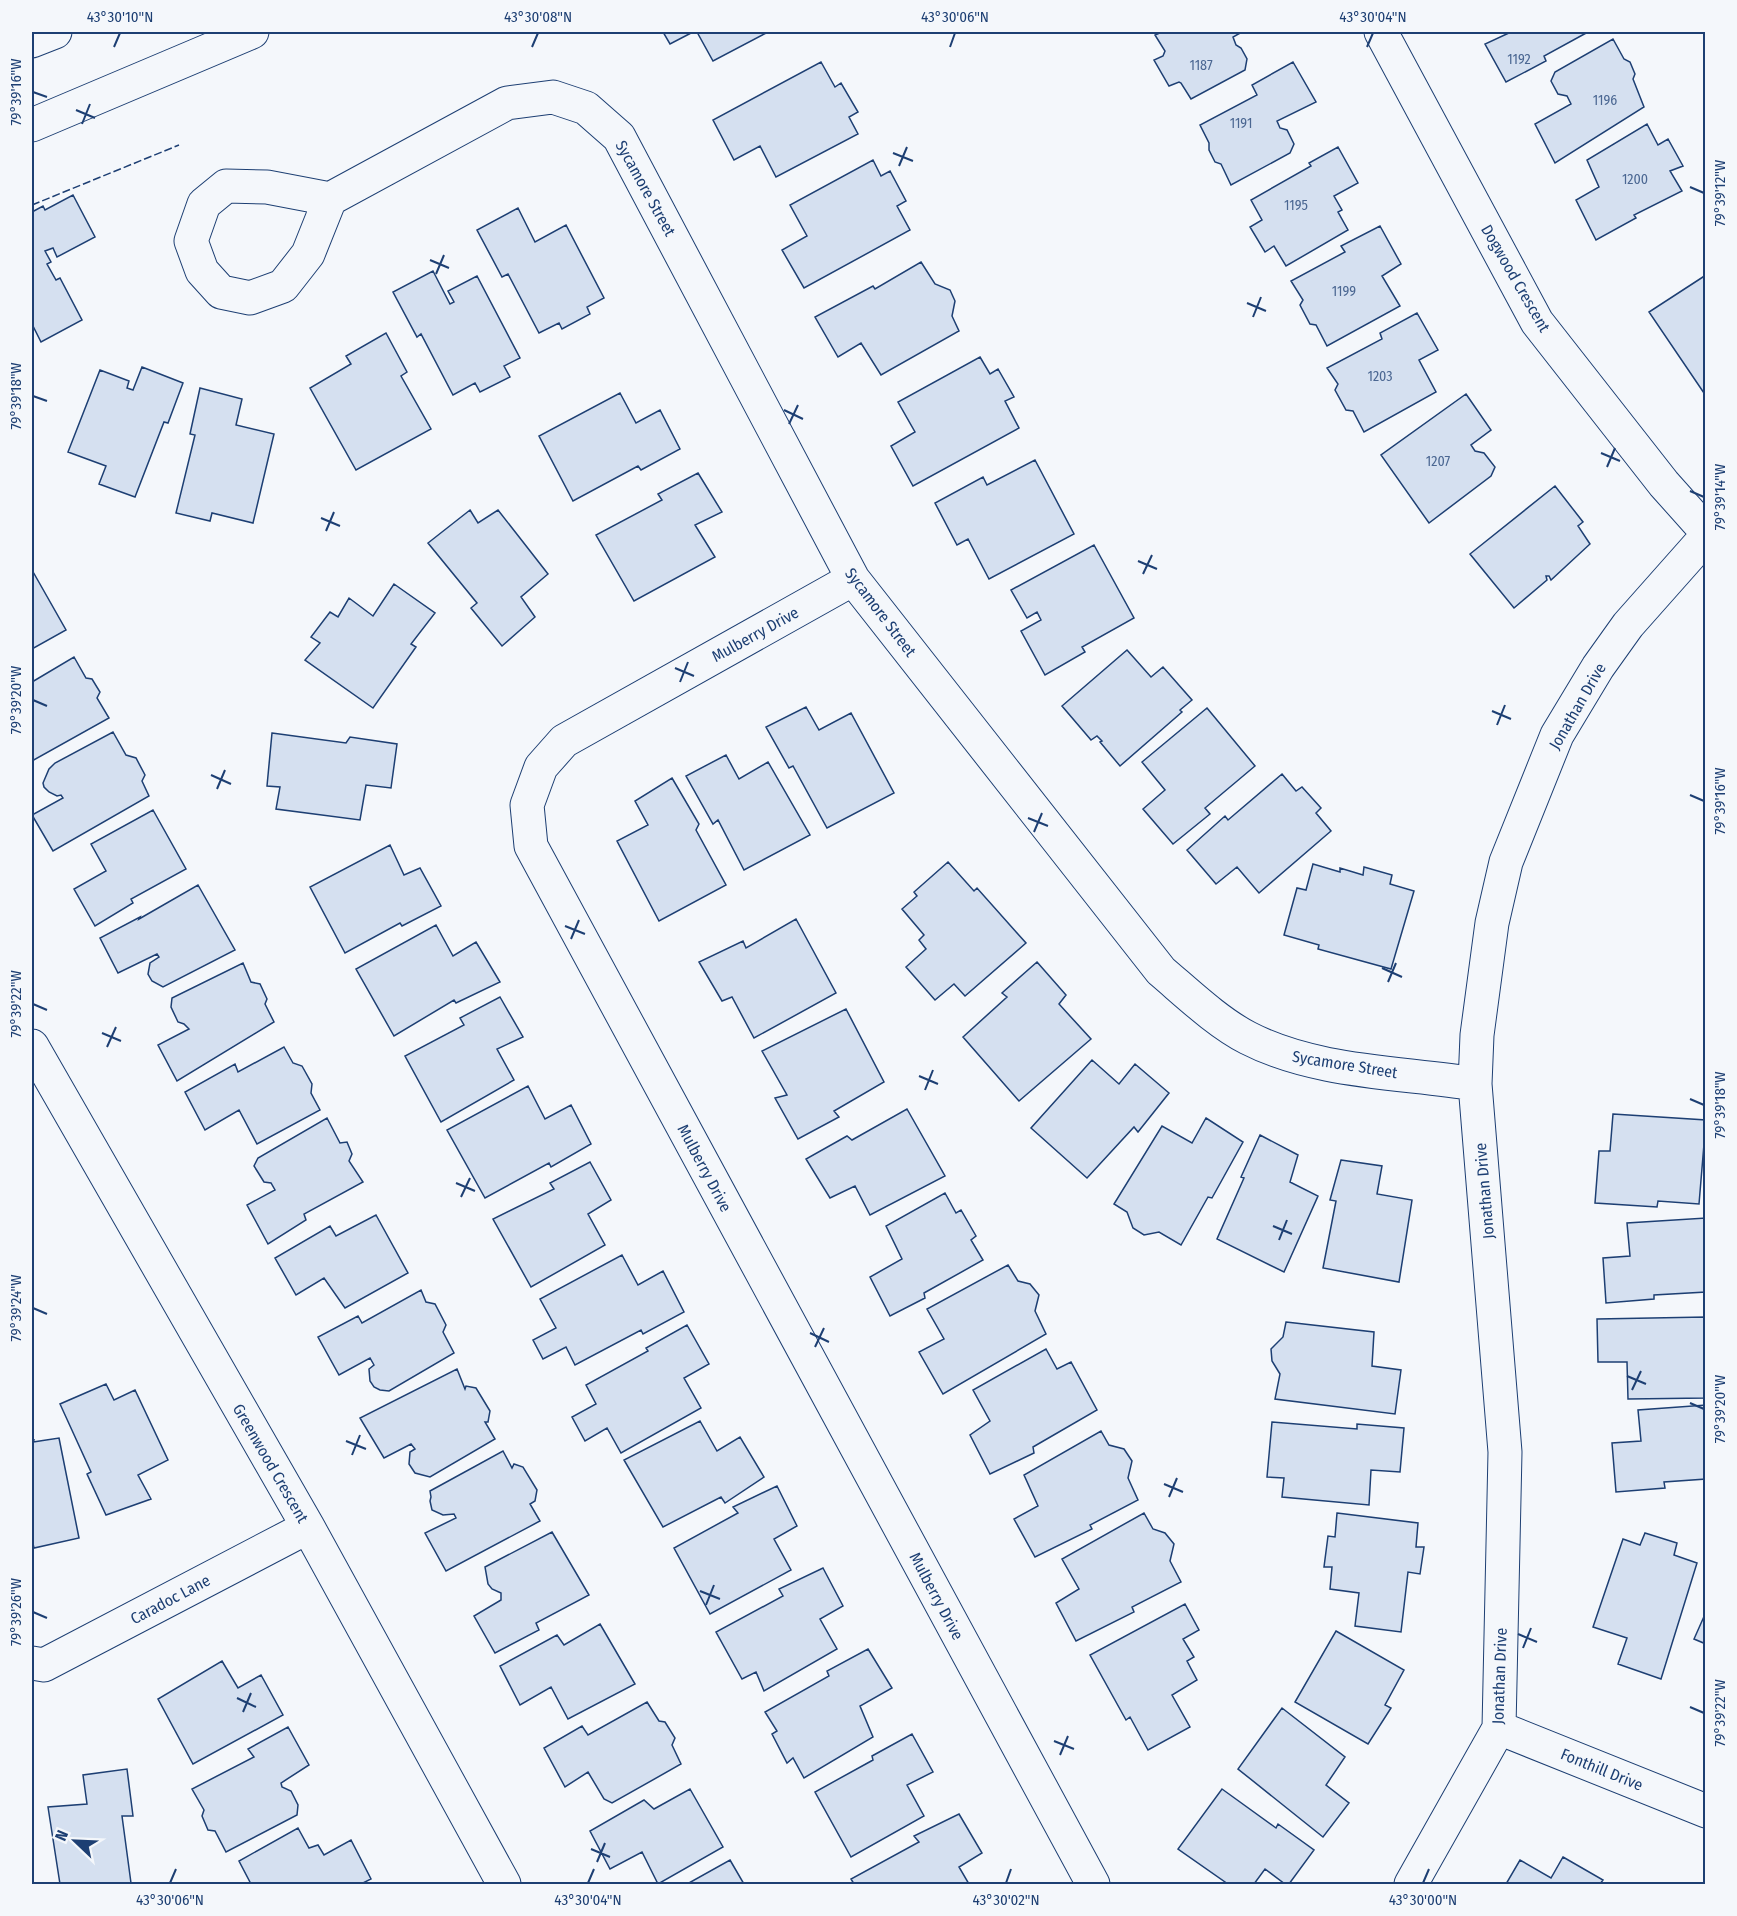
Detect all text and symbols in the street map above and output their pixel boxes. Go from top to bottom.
text: 43°30'10"N [87,8,153,26]
text: 43°30'08"N [504,8,572,26]
text: 43°30'06"N [921,8,989,26]
text: 43°30'04"N [1339,8,1407,26]
house number: 1192 [1507,51,1531,68]
house number: 1187 [1189,57,1213,74]
text: 79°39'16"W [7,59,25,126]
house number: 1196 [1593,92,1617,109]
house number: 1191 [1230,115,1252,132]
street label: Sycamore Street [611,137,680,240]
text: 79°39'12"W [1711,160,1729,226]
house number: 1200 [1622,171,1648,188]
house number: 1195 [1284,197,1308,214]
street label: Dogwood Crescent [1477,221,1554,336]
house number: 1199 [1332,283,1356,300]
text: 79°39'18"W [7,362,25,430]
house number: 1203 [1367,368,1393,385]
house number: 1207 [1426,453,1450,470]
text: 79°39'14"W [1711,464,1729,530]
street label: Sycamore Street [841,564,921,661]
street label: Mulberry Drive [709,603,802,666]
street label: Jonathan Drive [1545,660,1610,753]
text: 79°39'20"W [7,666,25,734]
text: 79°39'16"W [1711,768,1729,835]
text: 79°39'22"W [7,970,25,1038]
street label: Sycamore Street [1291,1047,1400,1082]
text: 79°39'18"W [1711,1071,1729,1139]
street label: Mulberry Drive [674,1121,736,1215]
street label: Jonathan Drive [1471,1142,1498,1240]
text: 79°39'24"W [7,1275,25,1341]
text: 79°39'20"W [1711,1375,1729,1443]
street label: Greenwood Crescent [229,1400,313,1527]
street label: Mulberry Drive [906,1549,968,1643]
street label: Caradoc Lane [127,1570,213,1628]
text: 79°39'26"W [7,1578,25,1646]
street label: Jonathan Drive [1488,1627,1511,1725]
text: 79°39'22"W [1711,1679,1729,1747]
street label: Fonthill Drive [1558,1744,1646,1795]
north arrow [45,1811,105,1871]
text: N [51,1827,72,1843]
text: 43°30'06"N [136,1891,204,1909]
text: 43°30'04"N [554,1891,622,1909]
text: 43°30'02"N [972,1891,1040,1909]
text: 43°30'00"N [1389,1891,1457,1909]

